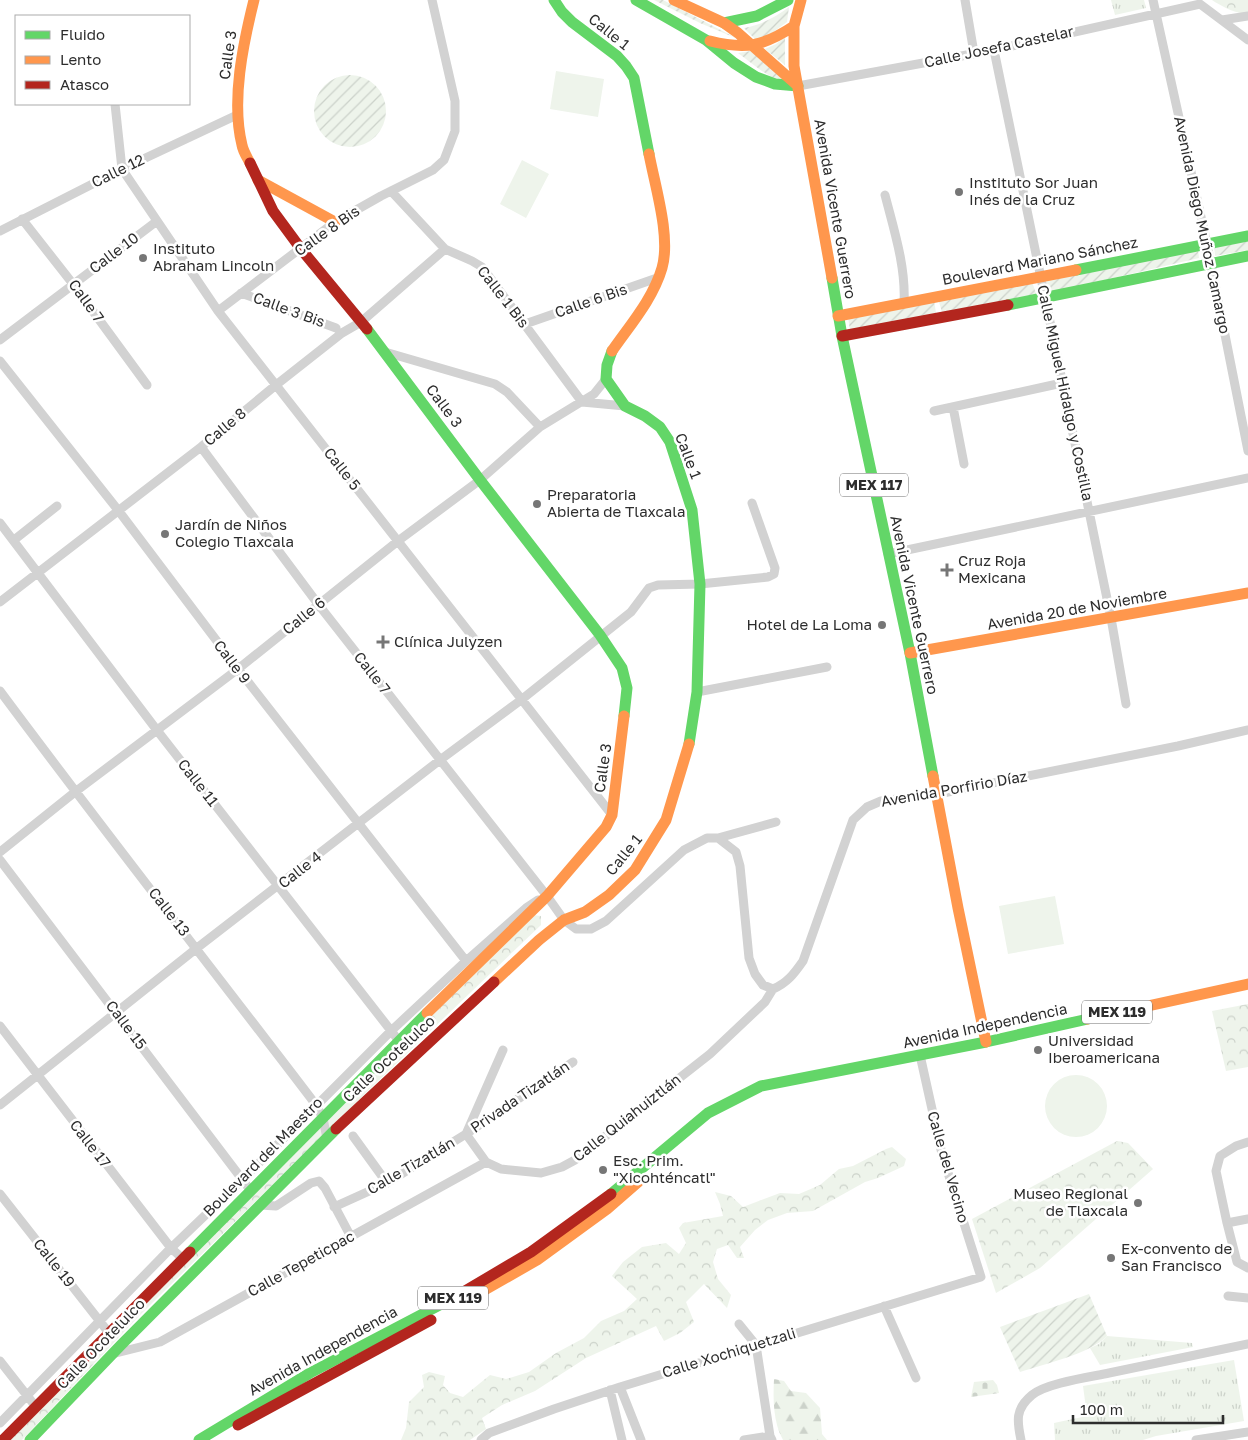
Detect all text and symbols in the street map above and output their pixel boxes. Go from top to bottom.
street label: Calle 1 [585,9,634,53]
legend [15,15,190,105]
street label: Calle Josefa Castelar [922,21,1075,71]
text: Fluido [60,25,105,43]
street label: Calle 3 [215,29,239,81]
text: Lento [60,50,101,68]
text: Atasco [60,75,109,93]
street label: Avenida Diego Muñoz Camargo [1171,114,1235,335]
street label: Avenida Vicente Guerrero [811,117,861,300]
street label: Calle 12 [88,150,147,191]
place label: Instituto Sor Juan Inés de la Cruz [969,173,1098,208]
marker: Instituto Sor Juan Inés de la Cruz [953,186,965,198]
street label: Calle 8 Bis [290,201,363,259]
street label: Calle 10 [85,228,142,277]
street label: Boulevard Mariano Sánchez [940,232,1140,288]
place label: Instituto Abraham Lincoln [153,239,274,274]
marker: Instituto Abraham Lincoln [137,252,149,264]
street label: Calle 1 Bis [474,262,534,331]
street label: Calle 7 [65,275,108,325]
street label: Calle 6 Bis [552,279,629,321]
street label: Calle Miguel Hidalgo y Costilla [1034,283,1098,502]
street label: Calle 3 Bis [251,288,328,330]
street label: Calle 3 [423,380,467,431]
street label: Calle 8 [200,403,249,449]
street label: Calle 1 [672,430,706,481]
street label: Calle 5 [321,443,365,493]
road number: MEX 117 [840,474,908,496]
place label: Preparatoria Abierta de Tlaxcala [547,485,686,520]
marker: Preparatoria Abierta de Tlaxcala [531,498,543,510]
street label: Avenida Vicente Guerrero [887,514,943,696]
place label: Jardín de Niños Colegio Tlaxcala [175,515,294,550]
marker: Jardín de Niños Colegio Tlaxcala [159,528,171,540]
place label: Cruz Roja Mexicana [958,551,1026,586]
marker: Cruz Roja Mexicana [940,563,954,577]
street label: Avenida 20 de Noviembre [986,583,1168,633]
street label: Calle 6 [278,593,328,638]
place label: Hotel de La Loma [747,615,872,633]
marker: Hotel de La Loma [876,619,888,631]
place label: Clínica Julyzen [394,632,503,650]
marker: Clínica Julyzen [376,635,390,649]
street label: Calle 9 [211,636,255,687]
street label: Calle 7 [351,648,395,697]
street label: Calle 3 [590,742,614,794]
street label: Calle 11 [175,755,223,810]
street label: Avenida Porfirio Díaz [879,766,1029,810]
street label: Calle 1 [601,830,645,879]
street label: Calle 4 [274,847,325,892]
street label: Calle 13 [145,884,194,939]
street label: Calle 15 [103,996,151,1052]
street label: Avenida Independencia [901,999,1069,1051]
road number: MEX 119 [1082,1000,1152,1024]
street label: Calle Ocotelulco [339,1011,438,1106]
place label: Universidad Iberoamericana [1048,1031,1160,1066]
marker: Universidad Iberoamericana [1032,1044,1044,1056]
street label: Privada Tizatlán [467,1056,572,1136]
street label: Calle Quiahuiztlán [569,1069,684,1165]
street label: Boulevard del Maestro [199,1093,326,1220]
street label: Calle del Vecino [924,1109,974,1225]
street label: Calle 17 [67,1116,115,1171]
street label: Calle Tizatlán [363,1133,458,1198]
place label: Esc. Prim. "Xicohténcatl" [613,1151,716,1186]
marker: Esc. Prim. "Xicohténcatl" [597,1164,609,1176]
place label: Museo Regional de Tlaxcala [1013,1184,1128,1219]
marker: Museo Regional de Tlaxcala [1132,1197,1144,1209]
street label: Calle Tepeticpac [244,1226,357,1300]
street label: Calle 19 [30,1234,79,1290]
place label: Ex-convento de San Francisco [1121,1239,1232,1274]
marker: Ex-convento de San Francisco [1105,1252,1117,1264]
road number: MEX 119 [418,1286,488,1310]
street label: Calle Ocotelulco [52,1294,148,1392]
street label: Avenida Independencia [245,1302,400,1399]
street label: Calle Xochiquetzali [660,1323,798,1381]
scale bar [1073,1392,1223,1424]
text: 100 m [1080,1400,1123,1418]

